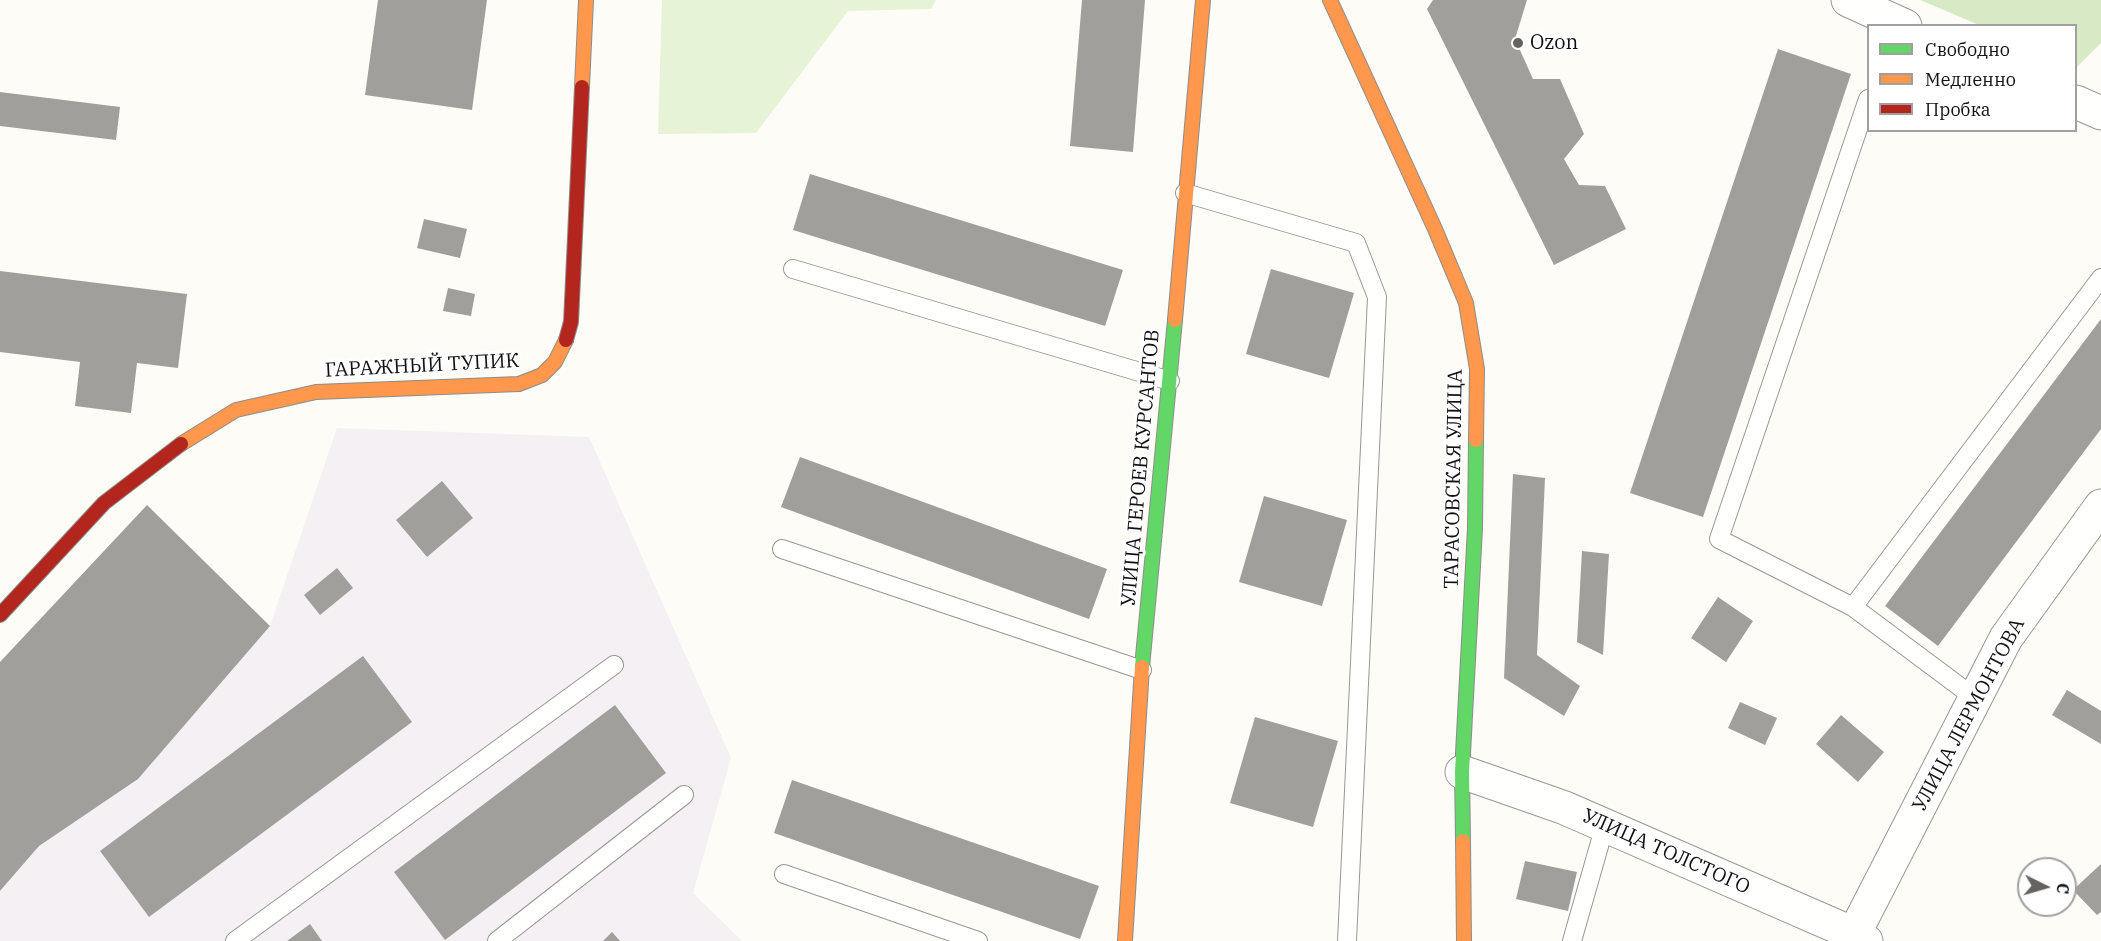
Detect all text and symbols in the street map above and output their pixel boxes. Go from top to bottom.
legend [1867,24,2077,132]
place label: Ozon [1530,31,1578,55]
marker: Ozon [1511,36,1525,50]
text: Свободно [1925,38,2010,61]
text: Медленно [1925,68,2016,91]
text: Пробка [1925,98,1991,121]
street label: УЛИЦА ГЕРОЕВ КУРСАНТОВ [1117,328,1165,608]
street label: ГАРАЖНЫЙ ТУПИК [324,349,520,383]
street label: ТАРАСОВСКАЯ УЛИЦА [1440,369,1468,589]
street label: УЛИЦА ЛЕРМОНТОВА [1908,614,2030,816]
street label: УЛИЦА ТОЛСТОГО [1578,804,1754,900]
north arrow [2017,857,2077,917]
text: С [2053,882,2073,895]

